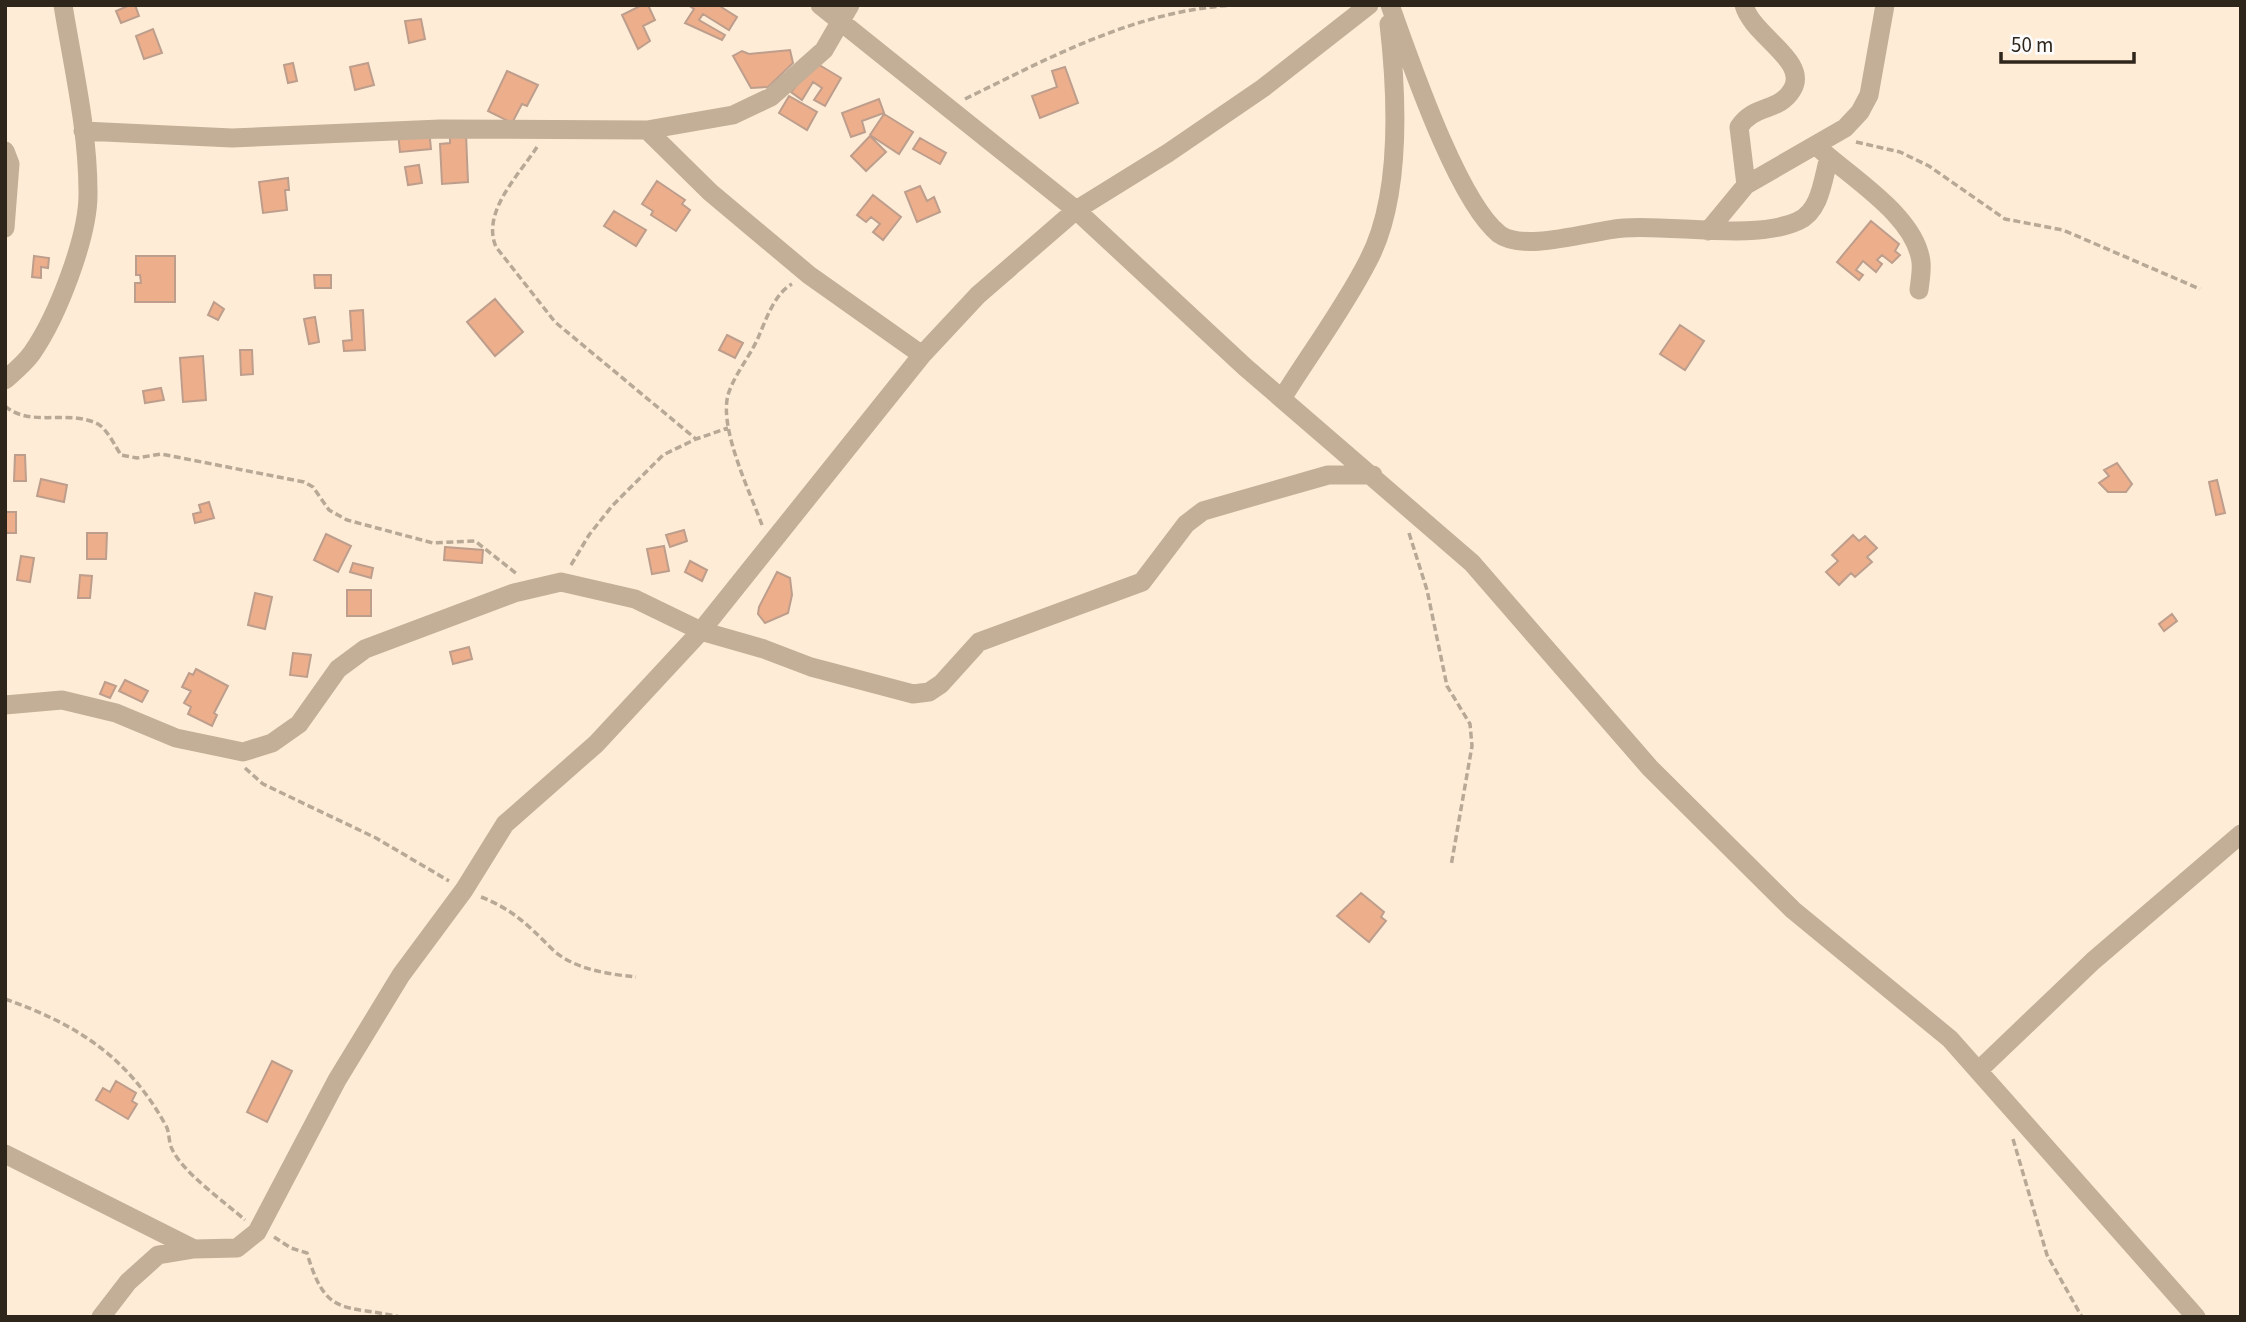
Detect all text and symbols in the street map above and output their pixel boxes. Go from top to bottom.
scale bar [2001,21,2134,65]
text: 50 m [2011,30,2053,60]

